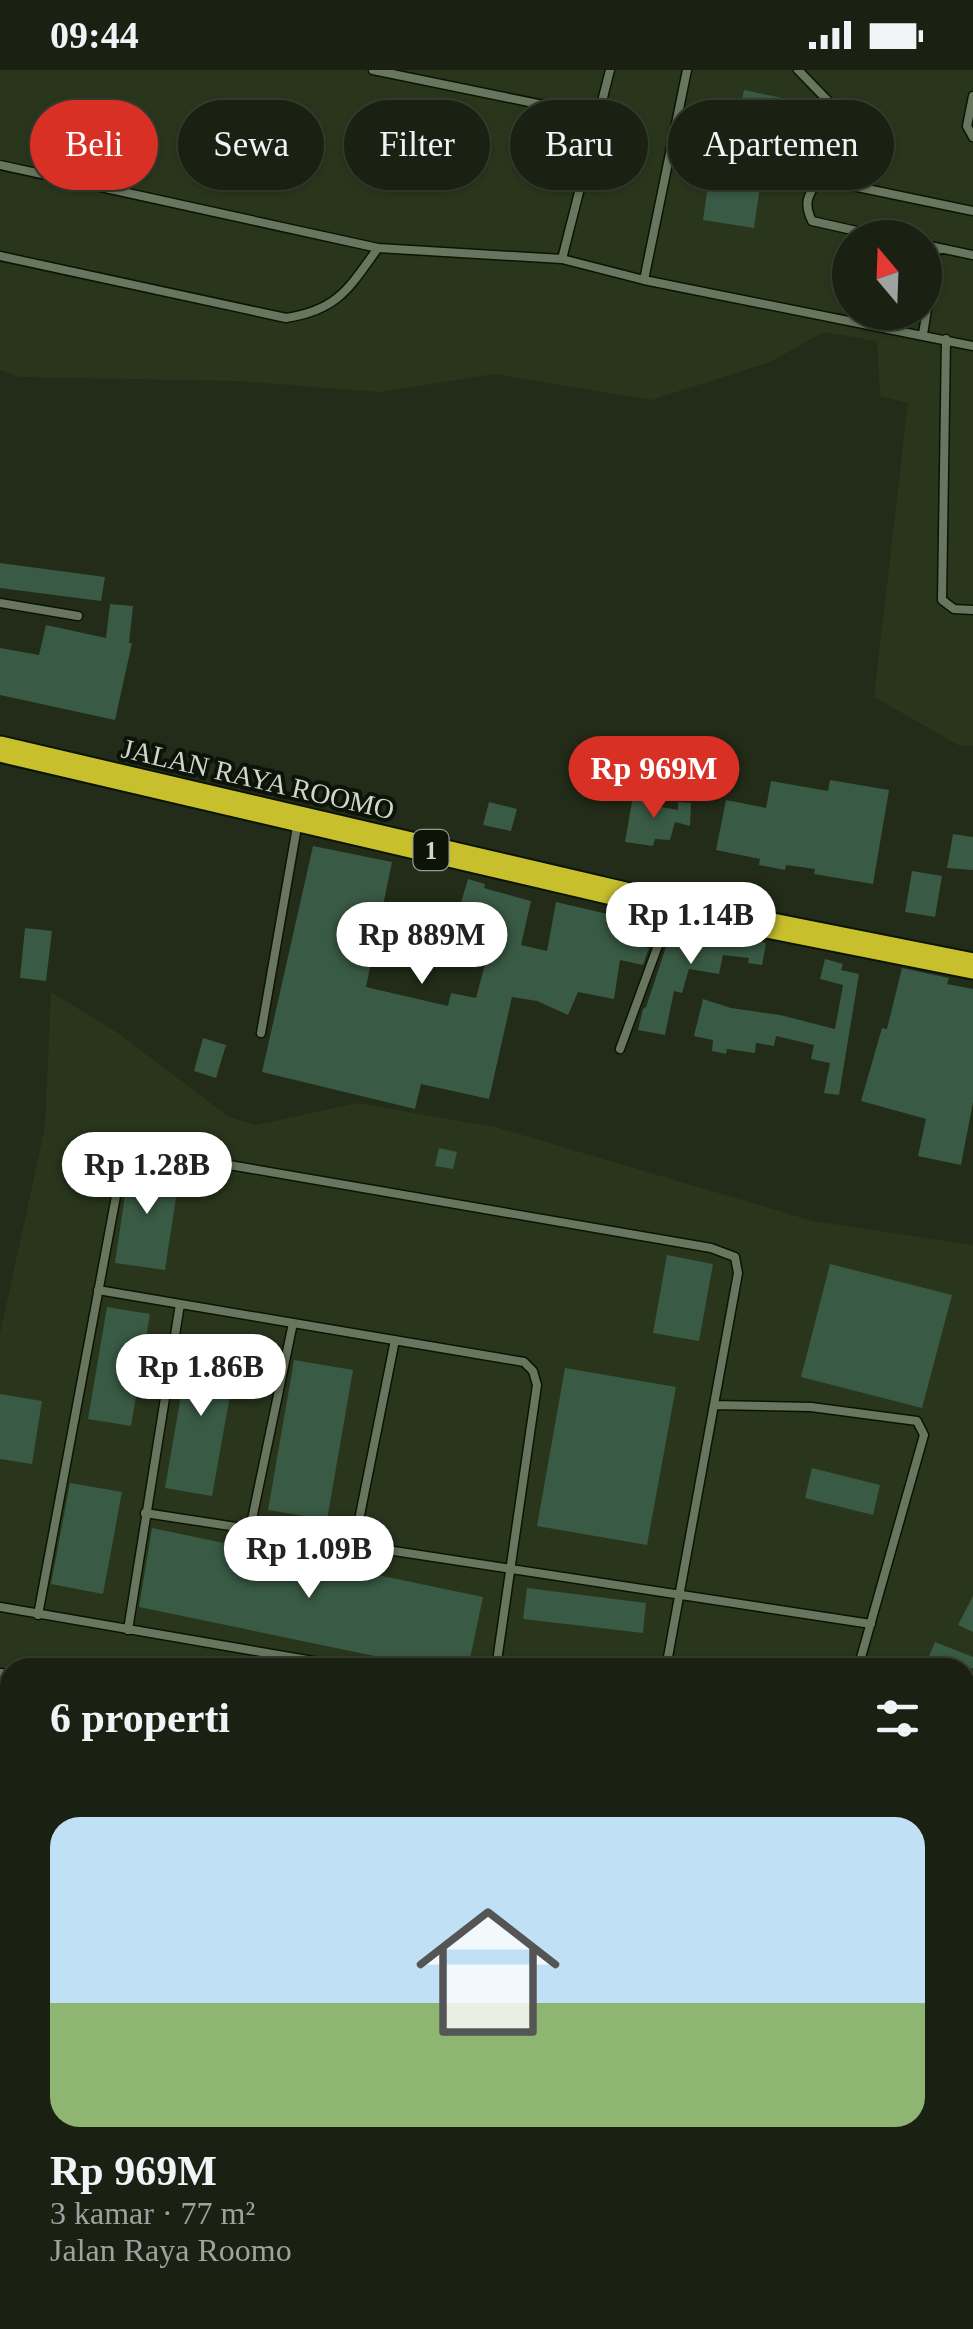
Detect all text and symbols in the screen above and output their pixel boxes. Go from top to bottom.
text: 09:44 [50,14,139,56]
chip: Beli [30,100,158,190]
chip: Sewa [178,100,324,190]
chip: Filter [344,100,490,190]
chip: Baru [510,100,648,190]
chip: Apartemen [668,100,894,190]
north arrow [832,220,942,330]
map controls [832,220,942,330]
street label: JALAN RAYA ROOMO [119,733,397,825]
pin: Rp 969M [562,736,746,821]
text: Rp 969M [590,750,718,786]
road number: 1 [414,830,448,870]
pin: Rp 1.14B [588,882,794,967]
text: Rp 1.14B [628,896,754,932]
pin: Rp 889M [330,902,514,987]
text: Rp 889M [358,916,486,952]
pin: Rp 1.28B [44,1132,250,1217]
text: Rp 1.28B [84,1146,210,1182]
pin: Rp 1.86B [98,1334,304,1419]
text: Rp 1.86B [138,1348,264,1384]
pin: Rp 1.09B [206,1516,412,1601]
text: Rp 1.09B [246,1530,372,1566]
icon: filters [870,1691,925,1746]
text: 6 properti [50,1695,230,1741]
icon: home [398,1882,578,2062]
text: Rp 969M [50,2148,217,2194]
text: 3 kamar · 77 m² [50,2195,255,2231]
text: Jalan Raya Roomo [50,2232,292,2268]

